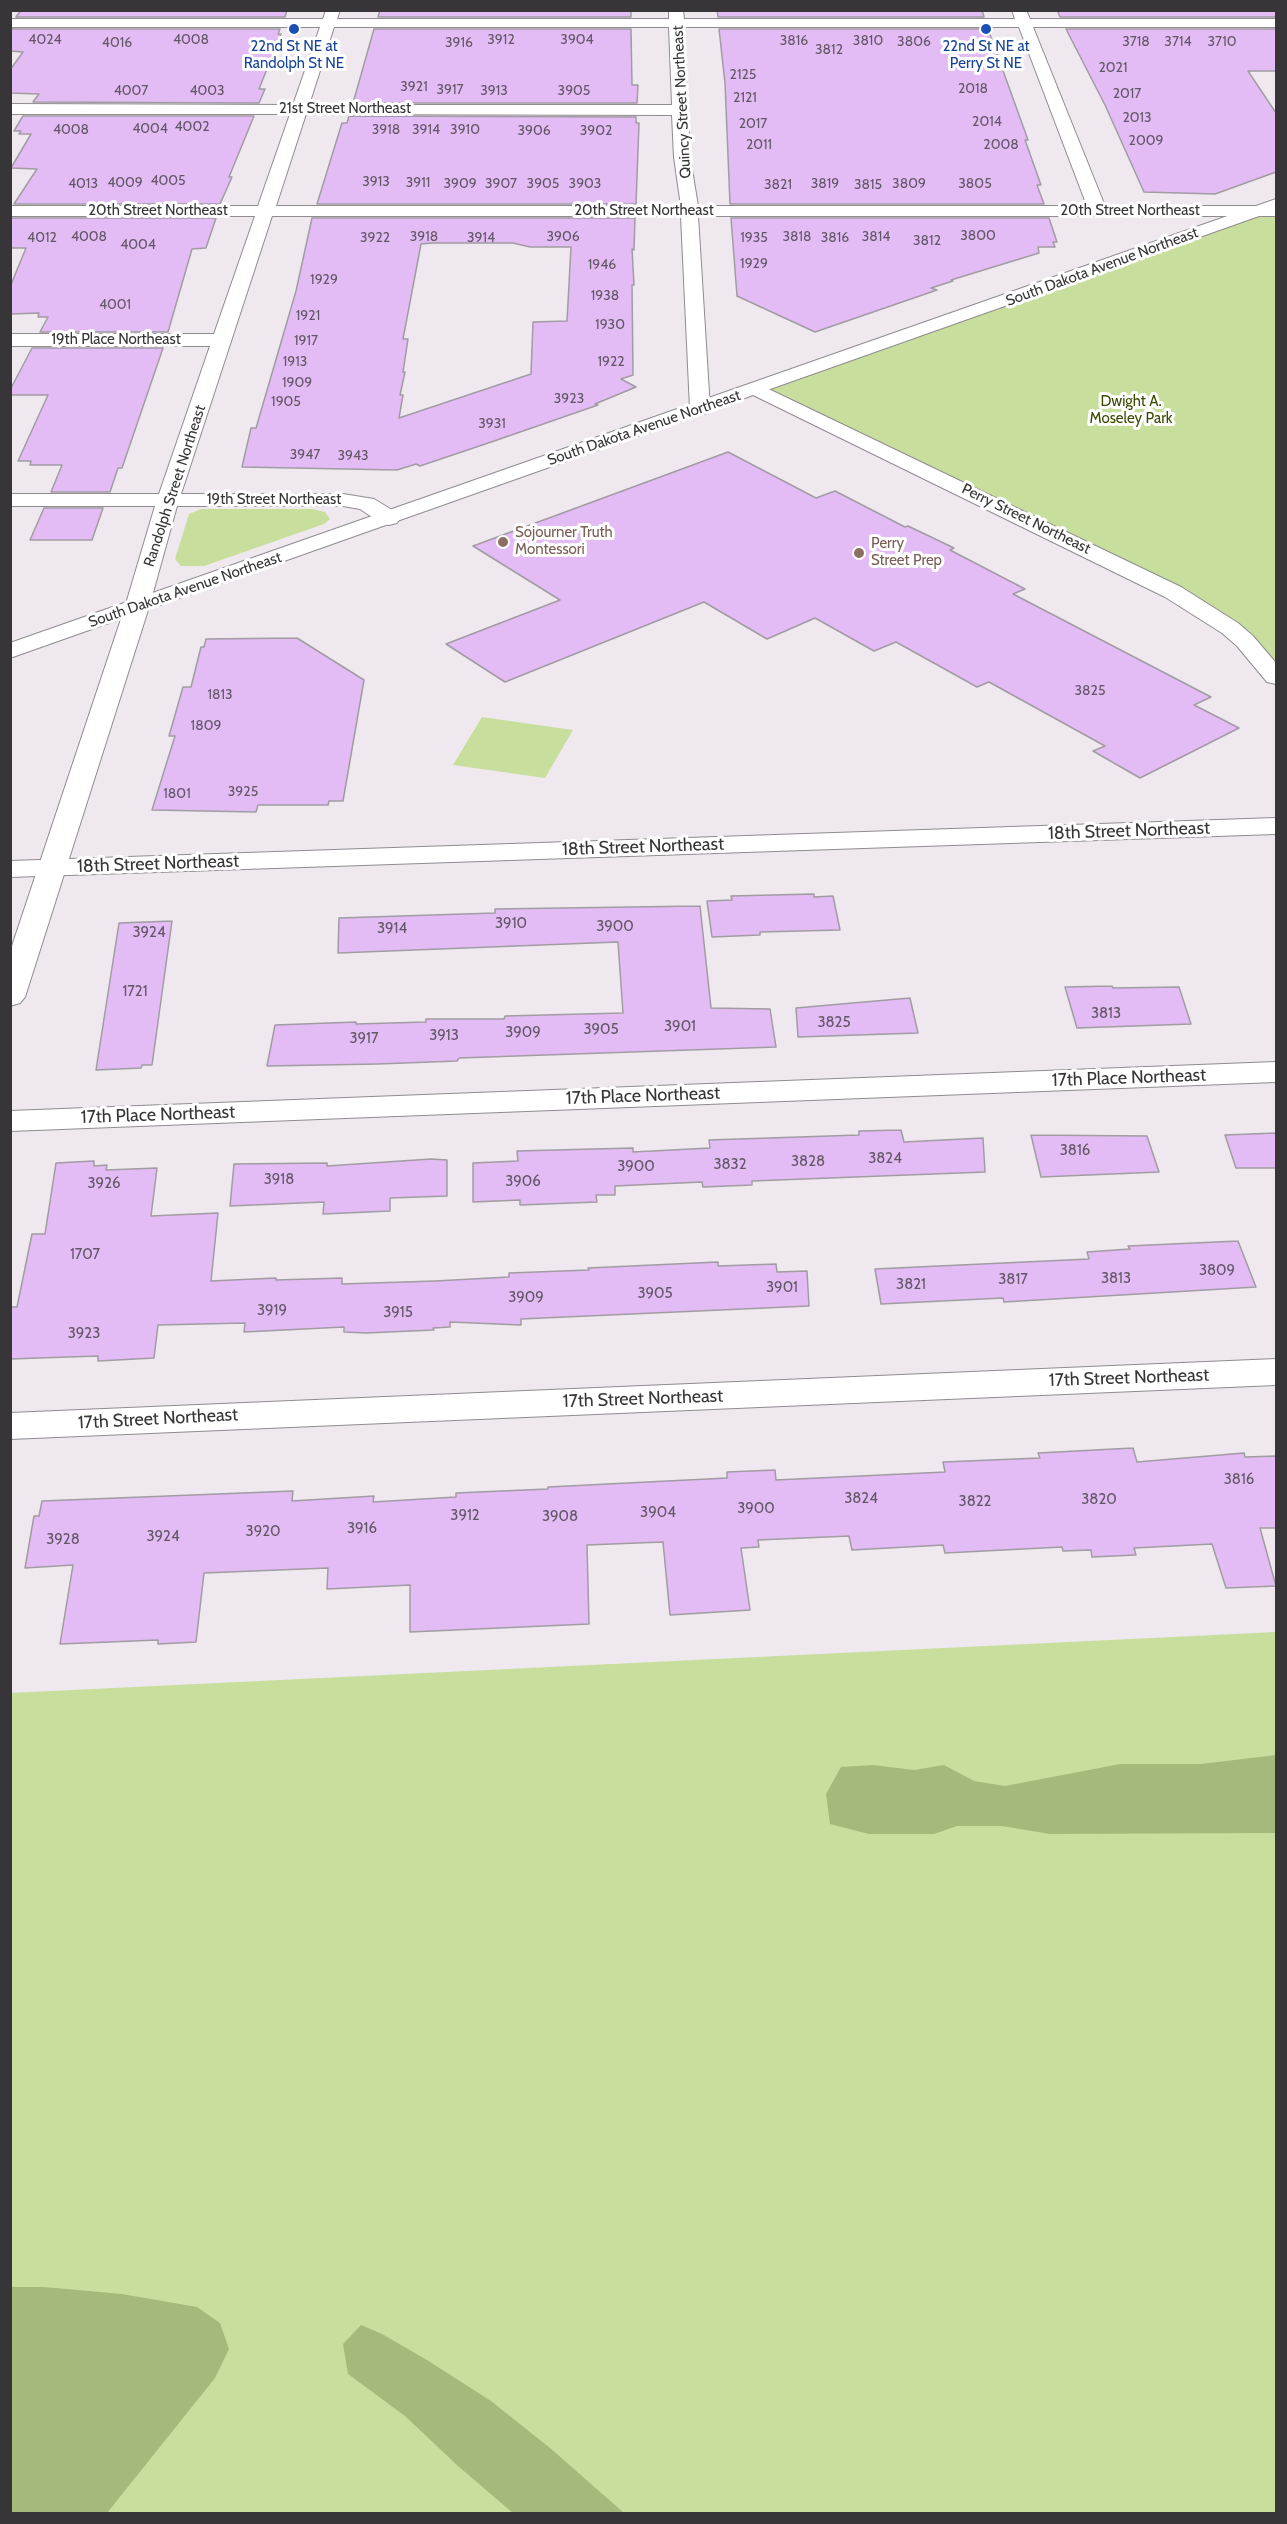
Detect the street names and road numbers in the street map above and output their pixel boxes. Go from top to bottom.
street label: Quincy Street Northeast [669,25,695,179]
street label: 21st Street Northeast [279,100,411,118]
street label: 20th Street Northeast [88,202,228,220]
street label: 20th Street Northeast [574,202,714,220]
street label: 20th Street Northeast [1060,202,1200,220]
street label: South Dakota Avenue Northeast [1003,224,1201,310]
street label: 19th Place Northeast [51,331,181,349]
street label: South Dakota Avenue Northeast [545,386,743,470]
street label: Randolph Street Northeast [140,403,210,569]
street label: Perry Street Northeast [959,480,1093,558]
street label: 19th Street Northeast [207,491,341,509]
street label: South Dakota Avenue Northeast [86,548,284,632]
street label: 18th Street Northeast [1048,817,1210,845]
street label: 18th Street Northeast [562,833,724,861]
street label: 18th Street Northeast [77,850,239,878]
street label: 17th Place Northeast [1051,1065,1207,1091]
street label: 17th Place Northeast [565,1083,721,1109]
street label: 17th Place Northeast [80,1102,236,1128]
street label: 17th Street Northeast [1049,1364,1209,1392]
street label: 17th Street Northeast [563,1385,723,1413]
street label: 17th Street Northeast [77,1404,239,1434]

